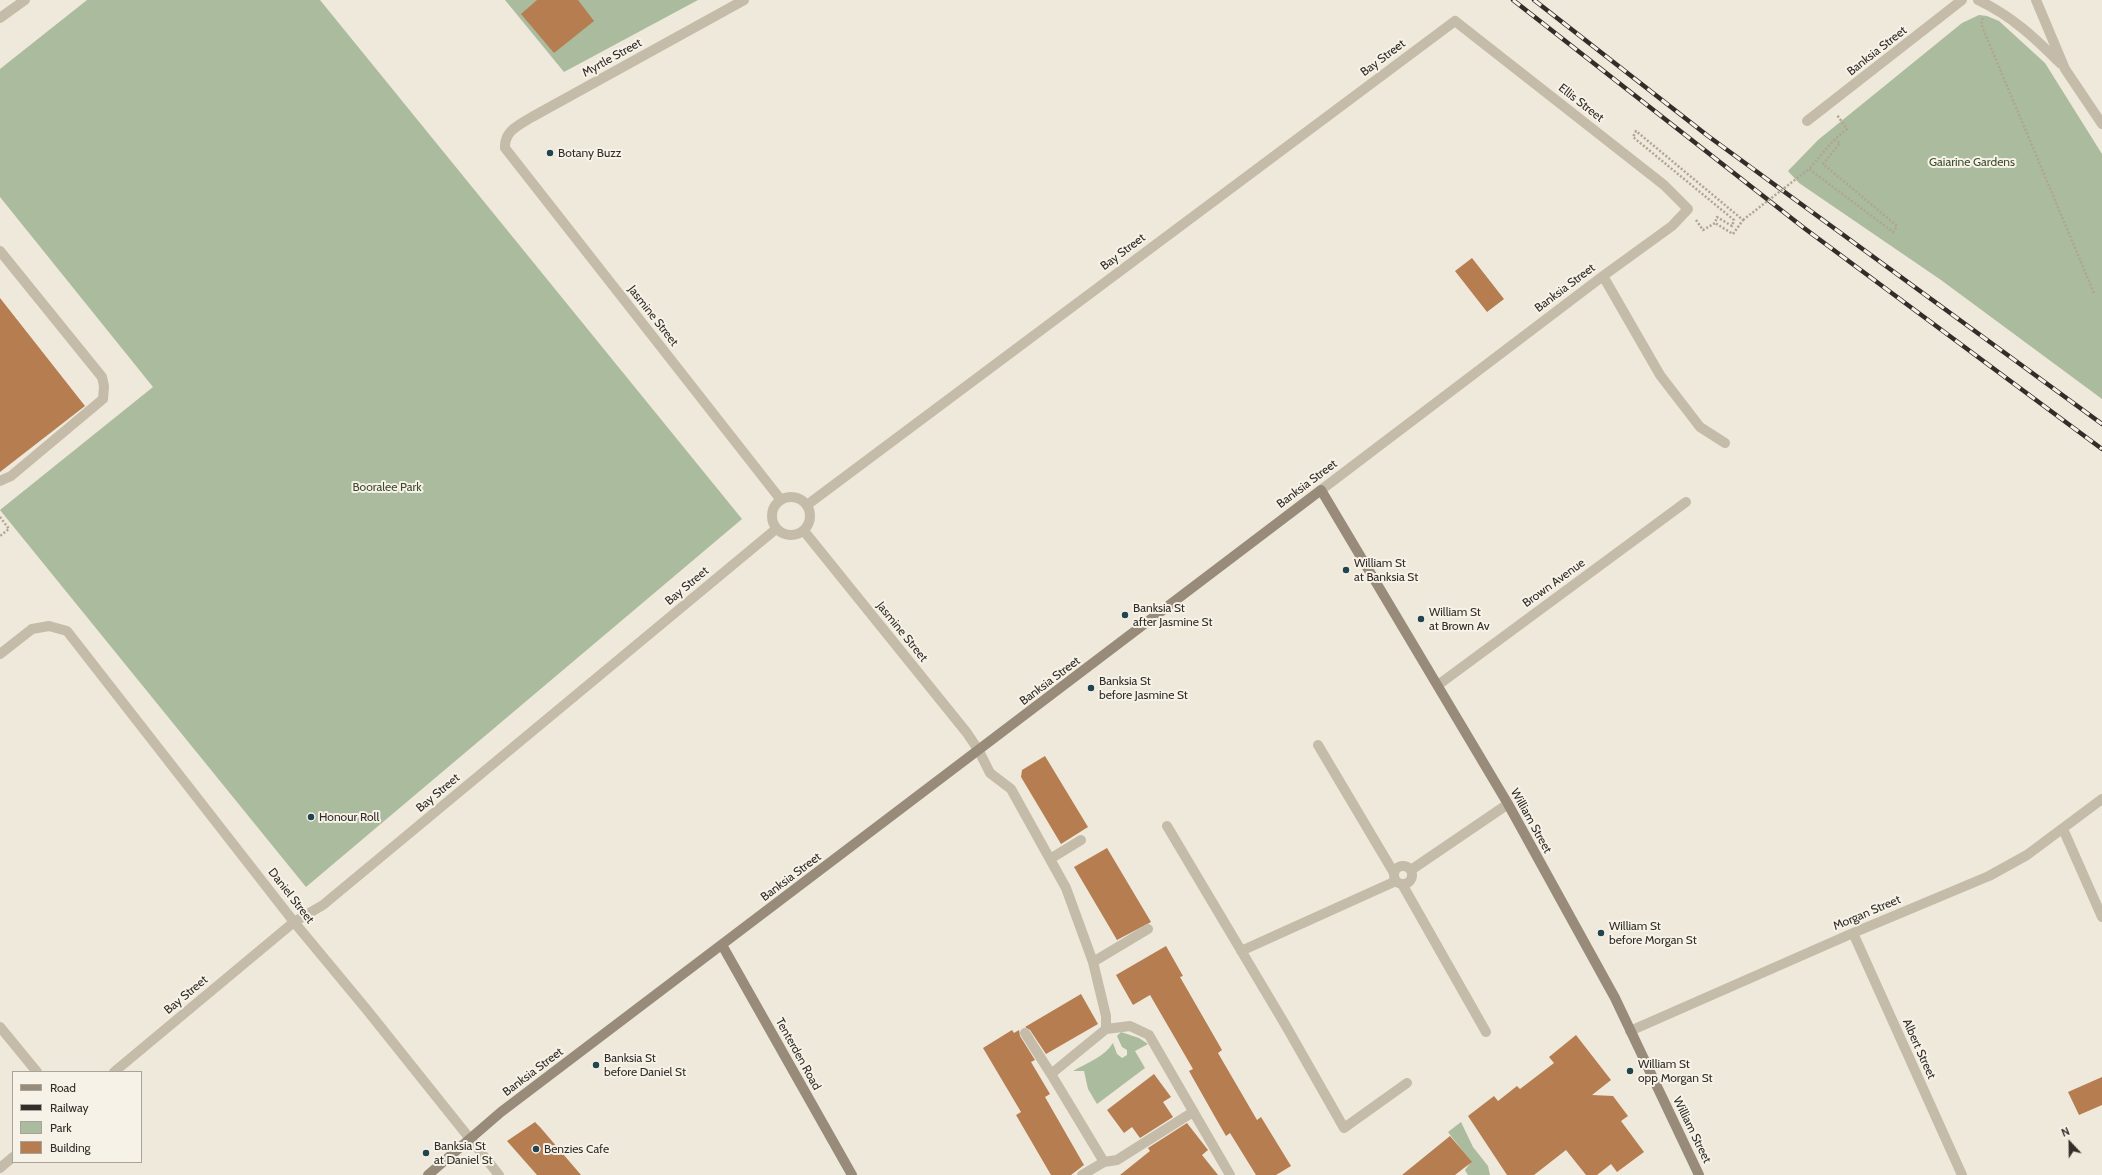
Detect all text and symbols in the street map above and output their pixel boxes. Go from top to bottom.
street label: Banksia Street [1844,23,1910,79]
street label: Myrtle Street [580,36,644,80]
street label: Bay Street [1358,37,1408,79]
street label: Ellis Street [1556,81,1606,125]
place label: Botany Buzz [558,146,621,160]
marker: Botany Buzz [545,148,555,158]
park label: Gaiarine Gardens [1929,155,2015,169]
street label: Bay Street [1098,231,1148,273]
street label: Banksia Street [1532,261,1598,315]
street label: Jasmine Street [625,283,681,349]
street label: Banksia Street [1274,457,1340,511]
park label: Booralee Park [352,480,422,494]
place label: William St at Banksia St [1354,556,1418,584]
street label: Brown Avenue [1520,556,1588,610]
street label: Bay Street [662,564,712,608]
marker: William St at Banksia St [1341,565,1351,575]
street label: Jasmine Street [873,599,931,665]
place label: Banksia St after Jasmine St [1133,601,1212,629]
place label: William St at Brown Av [1429,605,1490,633]
marker: Banksia St after Jasmine St [1120,610,1130,620]
marker: William St at Brown Av [1416,614,1426,624]
street label: Banksia Street [1017,654,1083,708]
place label: Banksia St before Jasmine St [1099,674,1188,702]
marker: Banksia St before Jasmine St [1086,683,1096,693]
street label: Bay Street [413,771,463,815]
street label: William Street [1507,786,1555,856]
place label: Honour Roll [319,810,379,824]
marker: Honour Roll [306,812,316,822]
street label: Banksia Street [758,850,824,904]
street label: Daniel Street [265,866,317,926]
street label: Morgan Street [1831,892,1903,934]
place label: William St before Morgan St [1609,919,1697,947]
marker: William St before Morgan St [1596,928,1606,938]
street label: Bay Street [161,973,211,1017]
street label: Tenterden Road [772,1015,824,1093]
street label: Albert Street [1899,1017,1939,1081]
street label: Banksia Street [500,1045,566,1099]
place label: Banksia St before Daniel St [604,1051,686,1079]
place label: William St opp Morgan St [1638,1057,1713,1085]
marker: Banksia St before Daniel St [591,1060,601,1070]
marker: William St opp Morgan St [1625,1066,1635,1076]
legend [12,1071,142,1163]
text: Road [50,1080,76,1095]
street label: William Street [1670,1095,1714,1165]
text: Railway [50,1100,88,1115]
text: Park [50,1120,72,1135]
north arrow [2050,1123,2090,1163]
text: N [2059,1124,2072,1140]
place label: Banksia St at Daniel St [434,1139,493,1167]
text: Building [50,1140,91,1155]
place label: Benzies Cafe [544,1142,609,1156]
marker: Benzies Cafe [531,1144,541,1154]
marker: Banksia St at Daniel St [421,1148,431,1158]

